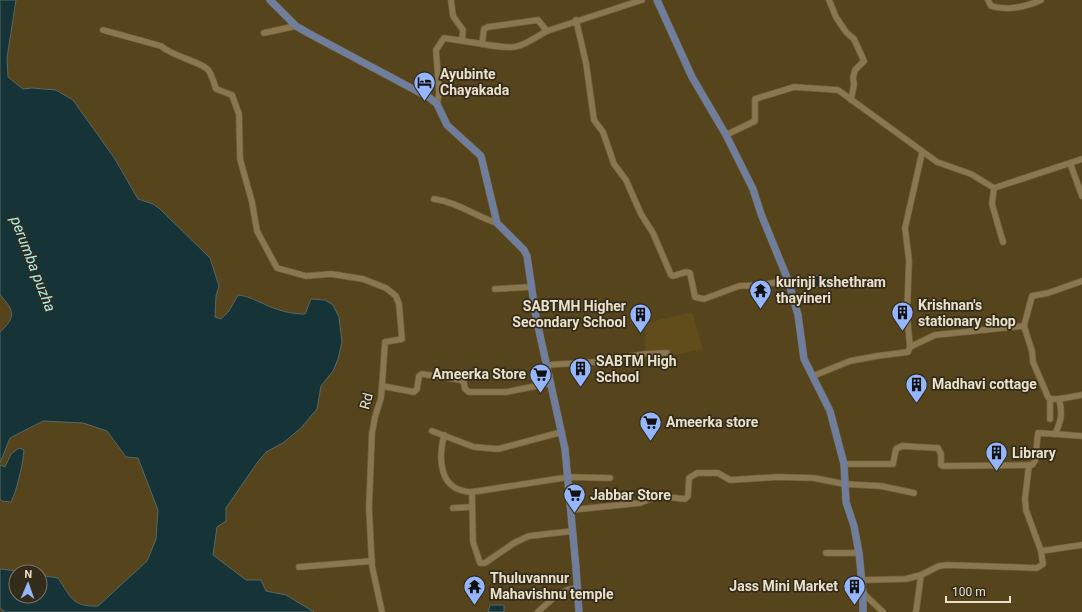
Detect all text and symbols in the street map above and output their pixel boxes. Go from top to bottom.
place label: Ayubinte Chayakada [440,66,510,98]
hotel icon: Ayubinte Chayakada [411,69,437,102]
water label: perumba puzha [6,213,59,314]
place label: kurinji kshethram thayineri [776,274,886,306]
temple icon: kurinji kshethram thayineri [747,277,773,310]
place label: Krishnan's stationary shop [918,297,1016,329]
place label: SABTMH Higher Secondary School [512,298,626,330]
building icon: Krishnan's stationary shop [890,300,916,333]
building icon: SABTMH Higher Secondary School [628,301,654,334]
place label: SABTM High School [596,353,677,385]
building icon: SABTM High School [568,356,594,389]
supermarket icon: Ameerka Store [528,361,554,394]
place label: Ameerka Store [432,366,526,382]
building icon: Madhavi cottage [904,371,930,404]
place label: Madhavi cottage [932,376,1037,392]
street label: Rd [356,391,376,411]
supermarket icon: Ameerka store [638,409,664,442]
place label: Ameerka store [666,414,759,430]
building icon: Library [983,440,1009,473]
place label: Library [1012,445,1057,461]
supermarket icon: Jabbar Store [561,482,587,515]
place label: Jabbar Store [590,487,671,503]
north arrow [8,564,48,604]
text: N [24,568,33,581]
place label: Thuluvannur Mahavishnu temple [490,570,614,602]
temple icon: Thuluvannur Mahavishnu temple [462,573,488,606]
building icon: Jass Mini Market [841,573,867,606]
place label: Jass Mini Market [729,578,838,594]
scale bar [946,578,1010,604]
text: 100 m [952,585,986,599]

